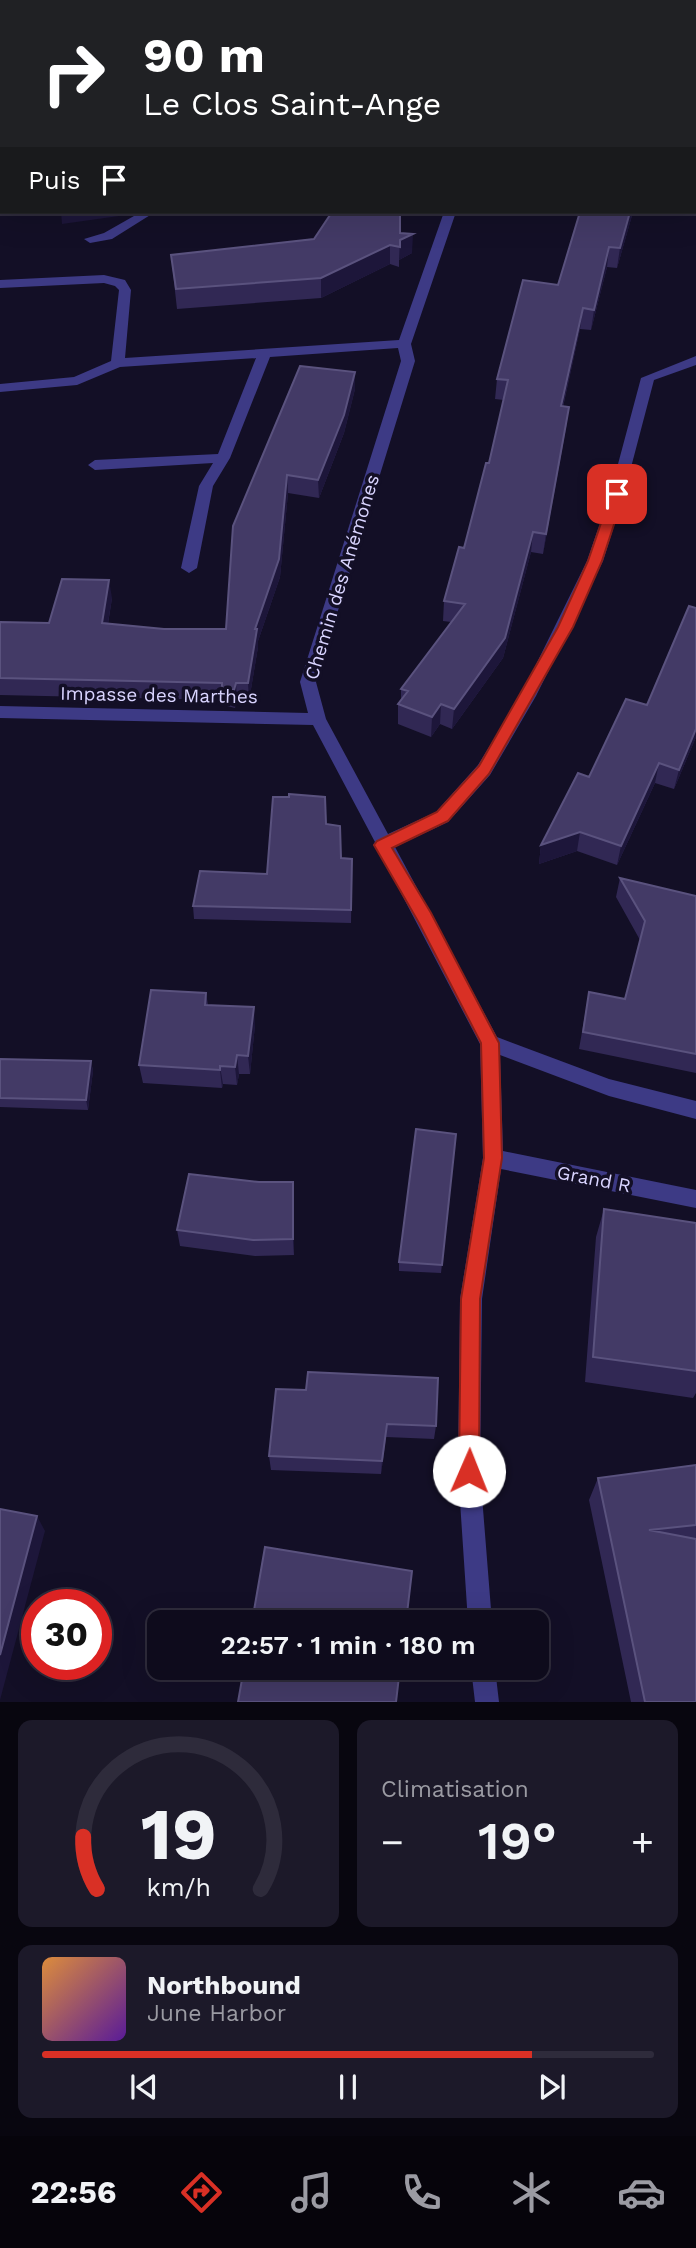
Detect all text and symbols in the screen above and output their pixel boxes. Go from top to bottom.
text: 90 m [143,26,265,84]
icon: right [28,28,119,119]
text: Le Clos Saint-Ange [143,85,441,123]
icon: arrive [95,161,133,199]
text: Puis [28,165,81,195]
pin [587,464,647,524]
street label: Chemin des Anémones [300,472,384,682]
icon: arrive [598,475,636,513]
street label: Impasse des Marthes [60,682,258,708]
street label: Grand R [555,1161,633,1197]
position arrow [432,1434,506,1508]
speed limit sign: 30 [21,1589,112,1680]
text: 22:57 · 1 min · 180 m [220,1630,476,1660]
text: Climatisation [381,1776,529,1803]
text: 19 [140,1792,217,1878]
text: 19° [478,1811,557,1872]
text: − [381,1820,404,1864]
text: + [631,1820,654,1864]
text: km/h [146,1873,211,1902]
text: Northbound [147,1970,301,2000]
text: June Harbor [147,2000,286,2027]
icon: previous [125,2068,163,2106]
icon: pause [329,2068,367,2106]
icon: next [533,2068,571,2106]
icon: directions [177,2168,226,2217]
icon: music [287,2168,336,2217]
icon: phone [397,2168,446,2217]
icon: climate [507,2168,556,2217]
icon: car [617,2168,666,2217]
text: 22:56 [30,2173,117,2211]

